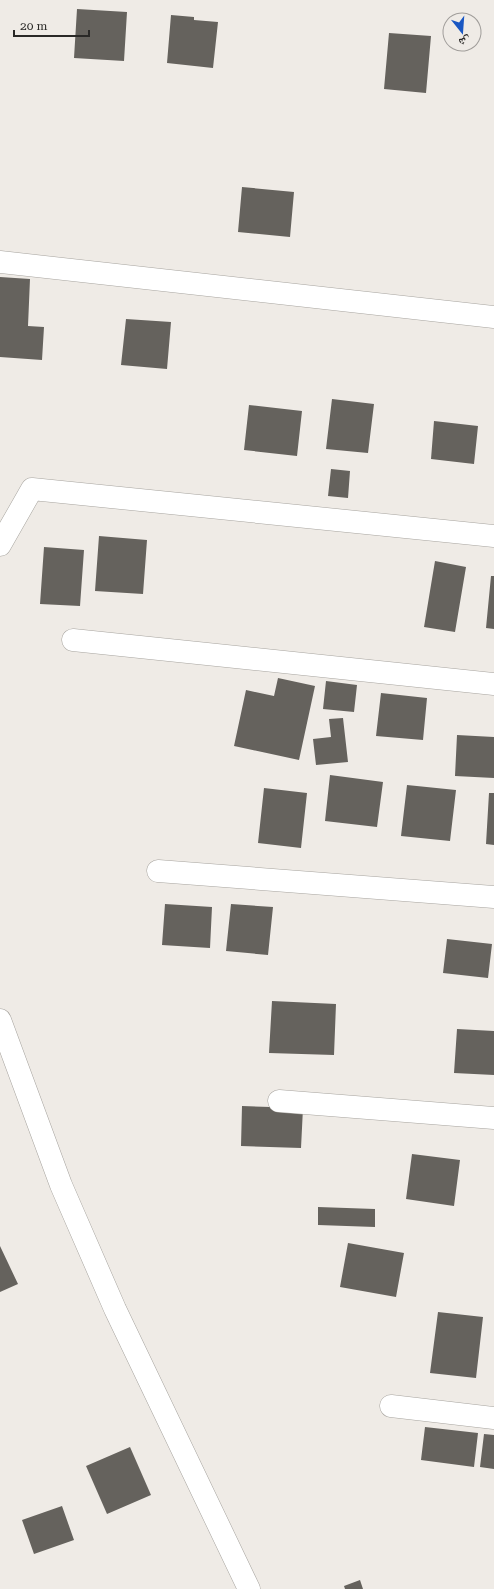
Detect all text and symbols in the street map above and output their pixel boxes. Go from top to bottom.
scale bar [14,12,89,38]
north arrow [442,12,482,52]
text: 20 m [20,19,47,33]
text: ش [457,32,472,49]

